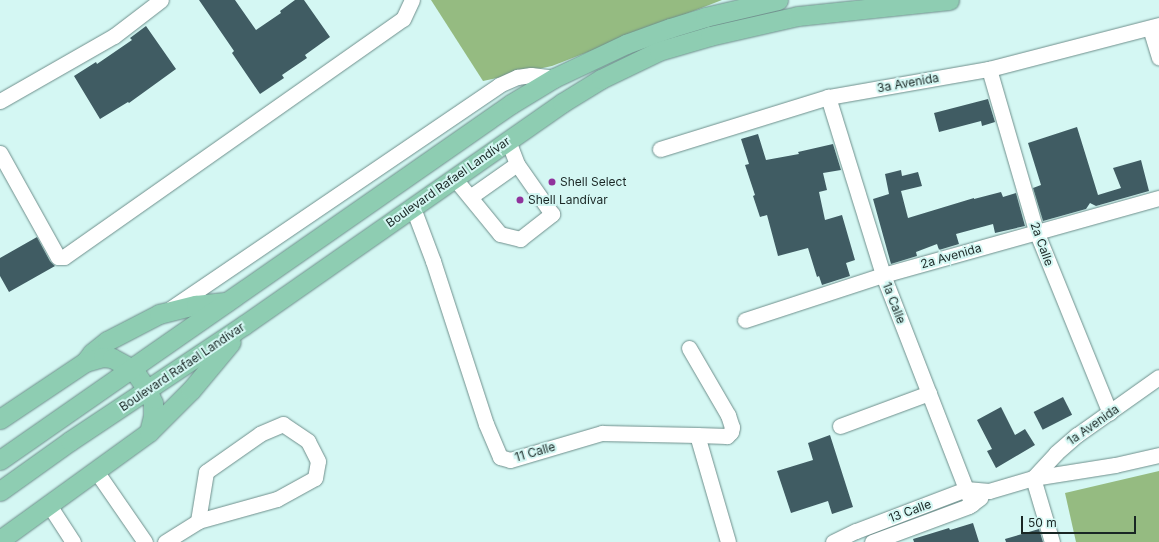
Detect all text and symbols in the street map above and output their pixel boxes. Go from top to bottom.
street label: 3a Avenida [876,70,940,96]
street label: Boulevard Rafael Landívar [383,134,513,230]
place label: Shell Select [560,175,626,189]
marker: Shell Select [547,177,557,187]
place label: Shell Landívar [528,193,608,207]
marker: Shell Landívar [515,195,525,205]
street label: 2a Calle [1027,220,1057,268]
street label: 2a Avenida [919,240,983,272]
street label: 1a Calle [880,280,908,326]
street label: Boulevard Rafael Landívar [117,320,247,414]
street label: 1a Avenida [1064,402,1122,448]
street label: 11 Calle [513,439,557,465]
street label: 13 Calle [887,497,933,525]
scale bar [1023,508,1138,534]
text: 50 m [1028,515,1057,530]

